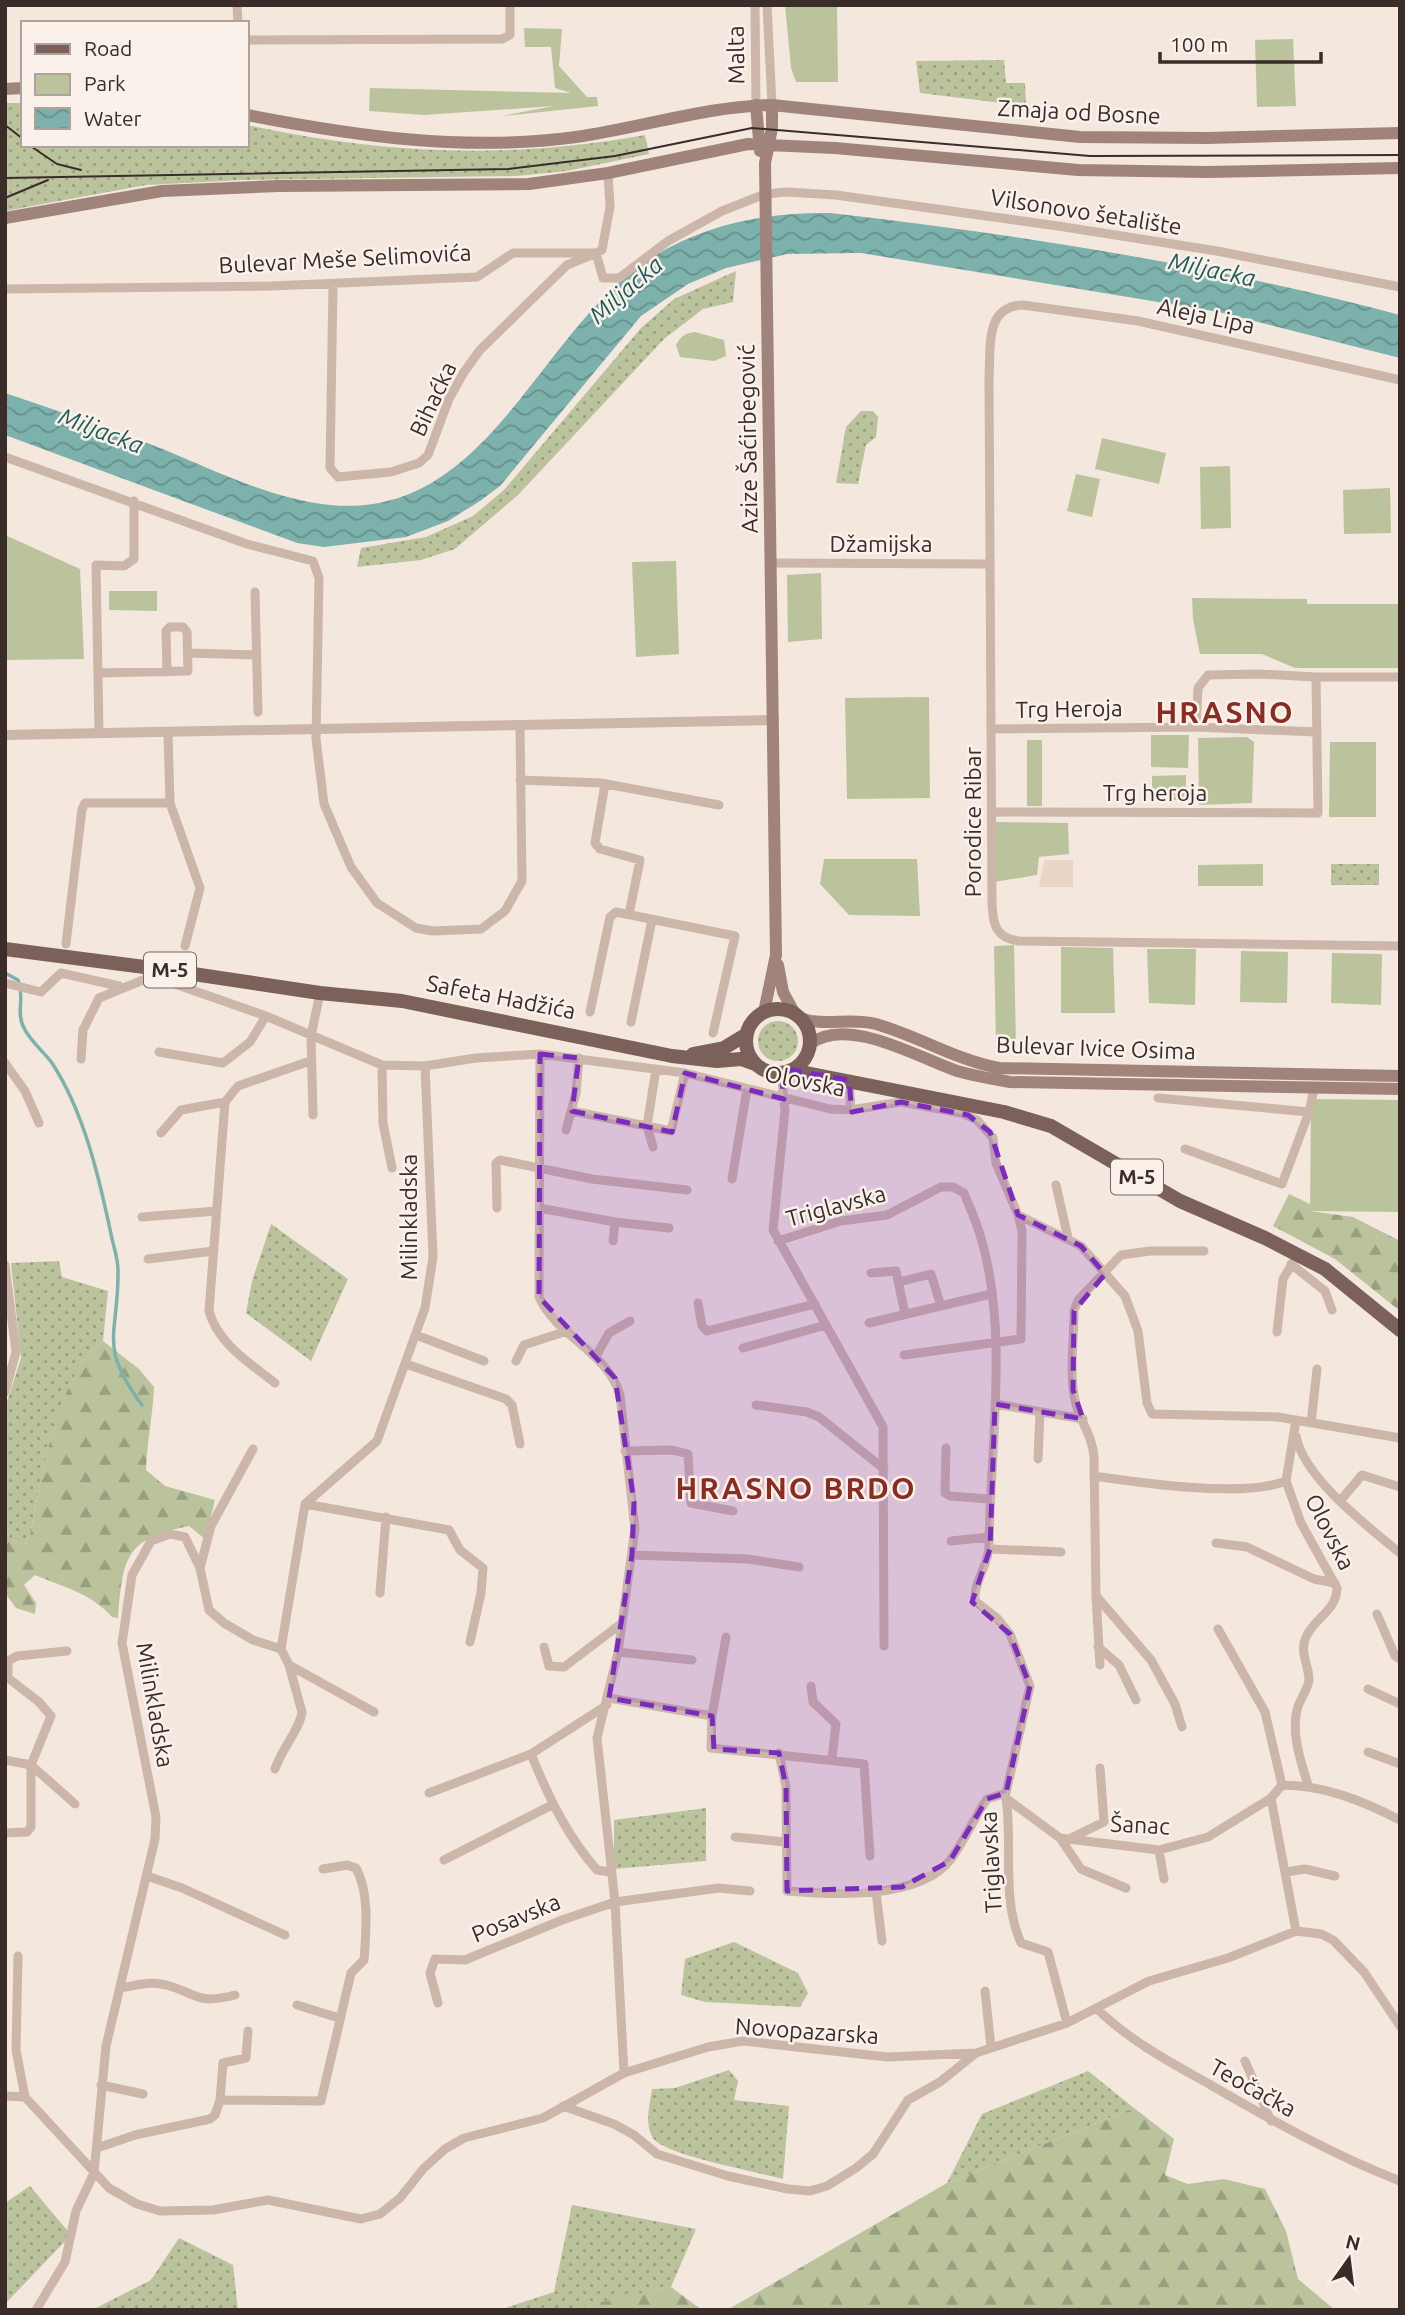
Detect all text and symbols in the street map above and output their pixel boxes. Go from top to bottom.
legend [21,21,248,147]
scale bar [1160,21,1321,65]
street label: Malta [722,25,749,85]
text: 100 m [1170,32,1228,56]
text: Road [84,36,132,60]
text: Park [84,71,126,95]
street label: Zmaja od Bosne [997,95,1161,128]
text: Water [84,106,142,130]
street label: Vilsonovo šetalište [989,184,1184,239]
street label: Bulevar Meše Selimovića [218,239,472,278]
water label: Miljacka [1166,247,1258,292]
water label: Miljacka [584,251,668,329]
street label: Aleja Lipa [1155,293,1257,338]
street label: Azize Šaćirbegović [733,344,762,534]
street label: Bihaćka [404,358,461,440]
water label: Miljacka [55,402,147,459]
street label: Džamijska [829,531,933,556]
street label: Trg Heroja [1015,695,1123,722]
district label: HRASNO [1155,695,1295,729]
street label: Porodice Ribar [960,746,985,897]
street label: Trg heroja [1103,780,1207,805]
road number: M-5 [144,953,196,988]
street label: Safeta Hadžića [424,970,578,1023]
street label: Bulevar Ivice Osima [996,1032,1196,1063]
street label: Olovska [763,1060,848,1101]
street label: Milinkladska [396,1154,421,1280]
road number: M-5 [1111,1160,1163,1194]
street label: Triglavska [783,1180,888,1231]
district label: HRASNO BRDO [675,1471,917,1505]
street label: Olovska [1301,1490,1360,1574]
street label: Milinkladska [132,1640,179,1769]
street label: Triglavska [975,1810,1006,1914]
street label: Šanac [1110,1810,1171,1839]
street label: Posavska [468,1888,564,1947]
street label: Novopazarska [734,2013,880,2048]
street label: Teočačka [1206,2054,1301,2121]
north arrow [1314,2224,1384,2294]
text: N [1344,2230,1363,2255]

